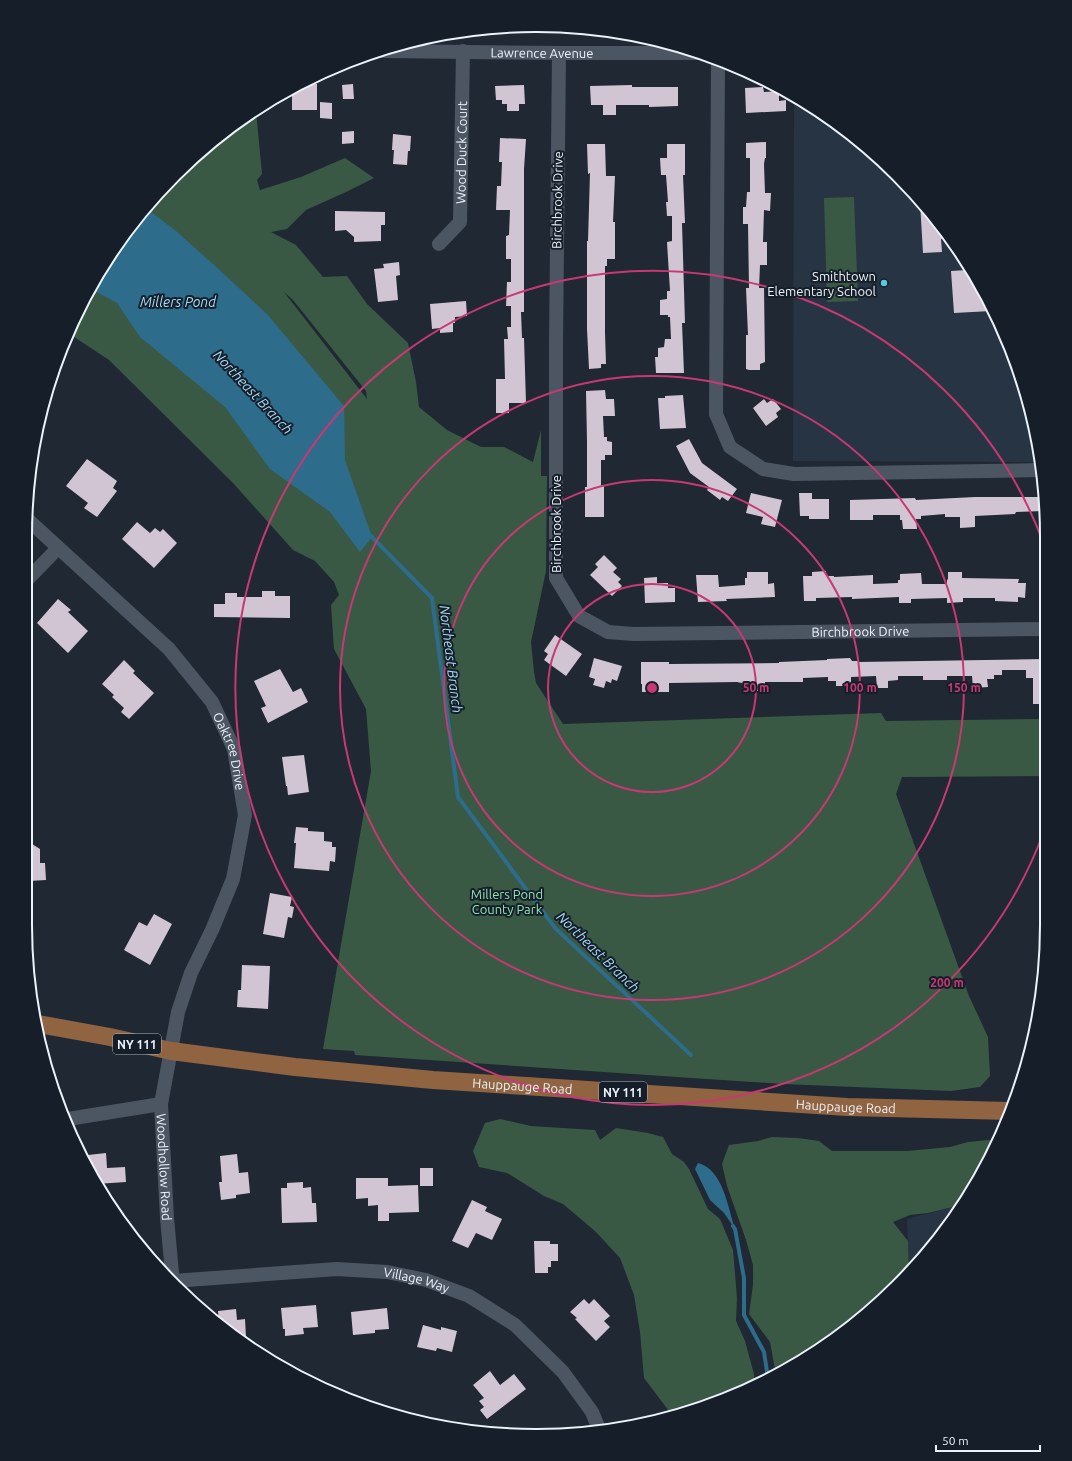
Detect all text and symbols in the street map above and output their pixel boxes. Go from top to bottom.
street label: Lawrence Avenue [490,45,593,60]
street label: Wood Duck Court [453,101,469,204]
street label: Birchbrook Drive [549,151,565,249]
place label: Smithtown Elementary School [767,269,877,298]
marker: Smithtown Elementary School [879,278,889,288]
water label: Millers Pond [140,294,217,310]
water label: Northeast Branch [210,347,296,437]
street label: Birchbrook Drive [549,475,563,573]
water label: Northeast Branch [436,604,466,714]
street label: Birchbrook Drive [811,624,909,639]
centre of rings [645,681,659,695]
text: 50 m [743,681,769,694]
text: 100 m [843,681,877,694]
text: 150 m [947,681,981,694]
street label: Oaktree Drive [211,710,248,791]
park label: Millers Pond County Park [471,887,543,916]
water label: Northeast Branch [553,909,643,995]
text: 200 m [930,976,964,989]
road number: NY 111 [113,1034,161,1054]
street label: Hauppauge Road [472,1076,573,1096]
road number: NY 111 [599,1082,647,1102]
street label: Hauppauge Road [795,1097,896,1115]
street label: Woodhollow Road [155,1113,174,1221]
street label: Village Way [382,1264,451,1295]
scale bar [936,1427,1040,1453]
text: 50 m [942,1434,969,1447]

